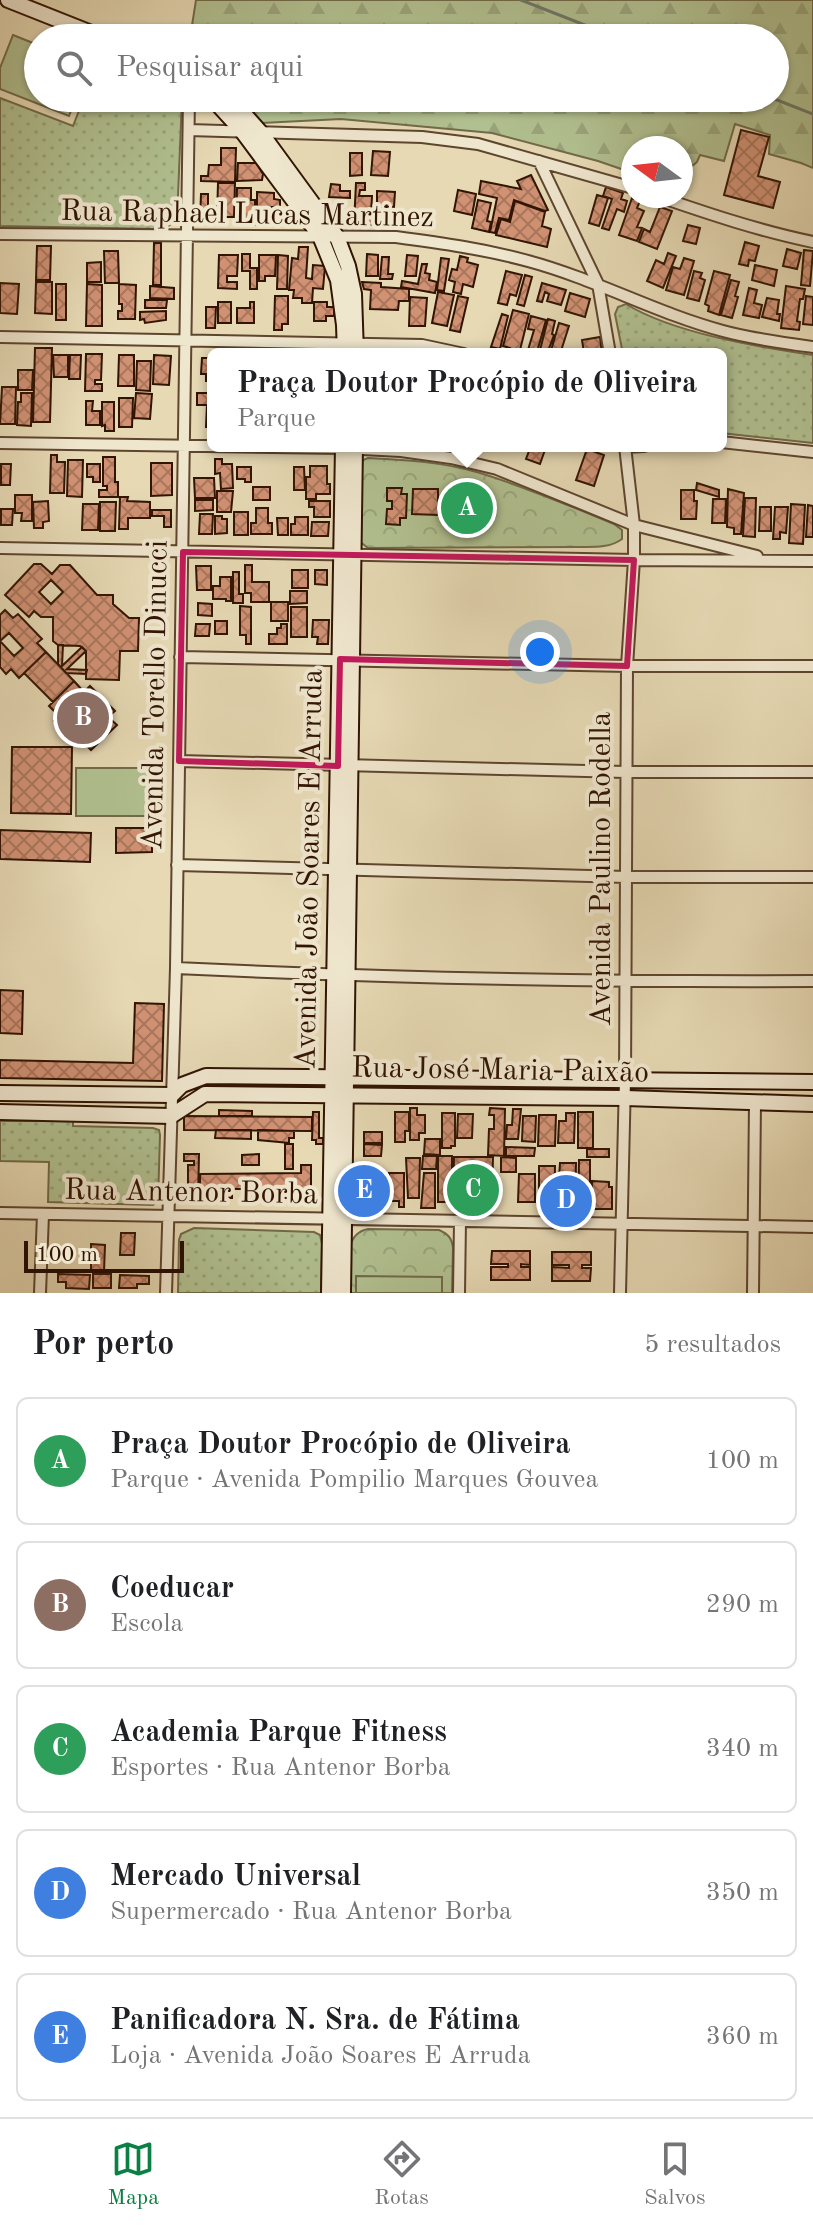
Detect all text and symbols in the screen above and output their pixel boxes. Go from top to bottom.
search box [24,24,789,112]
icon: search [52,46,96,90]
text: Pesquisar aqui [116,53,303,83]
north arrow [621,136,693,208]
street label: Rua Raphael Lucas Martinez [60,197,434,233]
popup [207,348,727,452]
text: Praça Doutor Procópio de Oliveira [237,369,697,399]
text: Parque [237,406,316,432]
pin: A [441,478,493,538]
street label: Avenida Torello Dinucci [138,540,174,850]
your location [520,632,560,672]
street label: Avenida João Soares E Arruda [292,668,328,1070]
pin: B [57,688,109,748]
street label: Avenida Paulino Rodella [587,711,617,1026]
street label: Rua José Maria Paixão [351,1053,649,1089]
pin: C [447,1160,499,1220]
pin: E [338,1161,390,1221]
pin: D [540,1171,592,1231]
street label: Rua Antenor Borba [64,1176,318,1210]
scale bar [24,1237,184,1273]
text: 100 m [36,1244,98,1266]
text: Por perto [32,1328,174,1362]
text: 5 resultados [644,1332,781,1358]
text: Praça Doutor Procópio de Oliveira [110,1430,570,1460]
text: A [50,1448,70,1474]
text: 100 m [706,1448,779,1474]
text: Parque · Avenida Pompilio Marques Gouvea [110,1467,598,1493]
text: Coeducar [110,1574,234,1604]
text: B [51,1592,69,1618]
text: 290 m [706,1592,779,1618]
text: Escola [110,1611,183,1637]
text: Academia Parque Fitness [110,1718,447,1748]
text: C [51,1736,69,1762]
text: 340 m [706,1736,779,1762]
text: Esportes · Rua Antenor Borba [110,1755,451,1781]
text: Mercado Universal [110,1862,361,1892]
text: D [50,1880,70,1906]
text: 350 m [706,1880,779,1906]
text: Supermercado · Rua Antenor Borba [110,1899,512,1925]
text: Panificadora N. Sra. de Fátima [110,2006,520,2036]
text: E [51,2024,69,2050]
text: 360 m [706,2024,779,2050]
text: Loja · Avenida João Soares E Arruda [110,2043,530,2069]
tab: Mapa [108,2137,159,2212]
tab: Rotas [374,2137,429,2212]
tab: Salvos [644,2137,705,2212]

